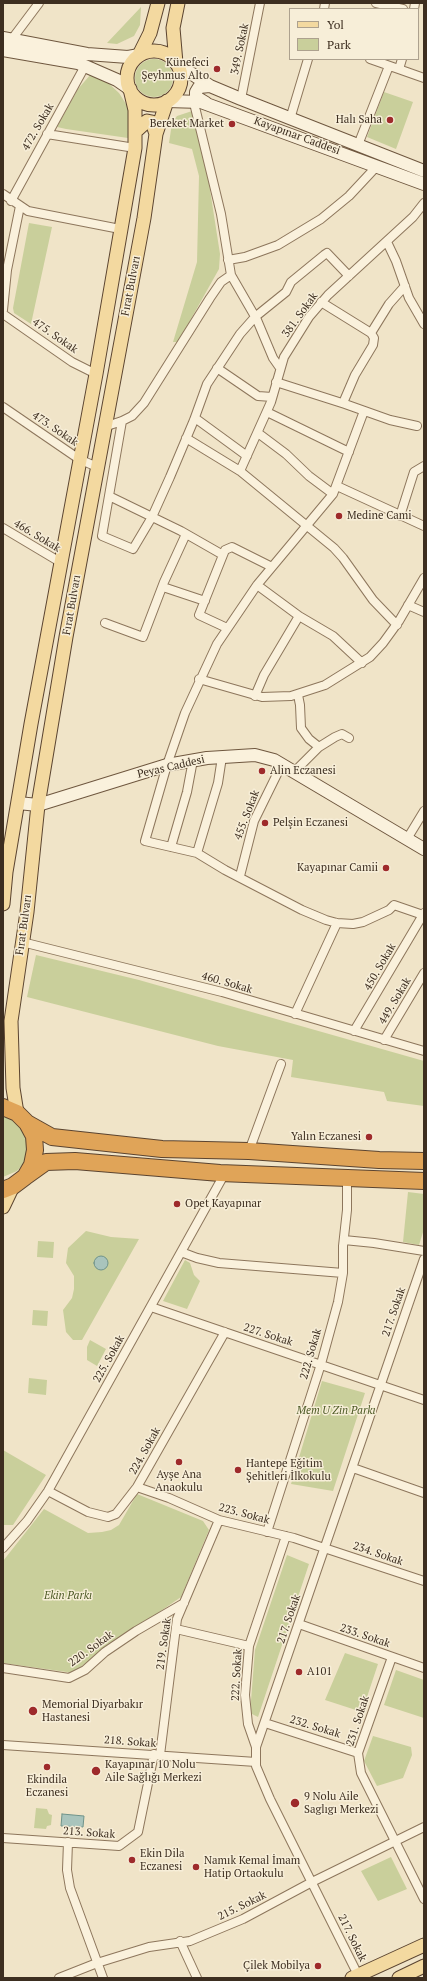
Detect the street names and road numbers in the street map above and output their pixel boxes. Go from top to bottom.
street label: 349. Sokak [228,22,252,76]
street label: 472. Sokak [19,101,57,153]
street label: Kayapınar Caddesi [252,114,342,158]
street label: Fırat Bulvarı [119,255,143,317]
street label: 381. Sokak [279,290,321,340]
street label: 475. Sokak [30,316,80,356]
street label: 473. Sokak [30,409,80,449]
street label: 466. Sokak [11,517,63,555]
street label: Fırat Bulvarı [60,574,84,636]
street label: Peyas Caddesi [136,753,206,781]
street label: 455. Sokak [231,788,263,842]
street label: Fırat Bulvarı [13,894,35,956]
street label: 450. Sokak [361,941,399,993]
street label: 460. Sokak [200,969,254,997]
street label: 449. Sokak [376,975,414,1027]
street label: 217. Sokak [379,1286,409,1338]
street label: 227. Sokak [242,1321,294,1349]
street label: 222. Sokak [297,1327,325,1381]
street label: 225. Sokak [91,1333,127,1385]
street label: 224. Sokak [127,1425,163,1477]
street label: 223. Sokak [217,1501,271,1527]
street label: 234. Sokak [351,1539,405,1569]
street label: 217. Sokak [274,1593,304,1645]
street label: 219. Sokak [154,1617,174,1671]
street label: 233. Sokak [338,1621,392,1651]
street label: 220. Sokak [66,1628,116,1670]
street label: 222. Sokak [229,1649,245,1701]
street label: 231. Sokak [344,1694,372,1748]
street label: 232. Sokak [288,1713,342,1741]
street label: 218. Sokak [103,1734,157,1750]
street label: 213. Sokak [62,1825,116,1841]
street label: 215. Sokak [216,1889,268,1923]
street label: 217. Sokak [335,1912,369,1964]

